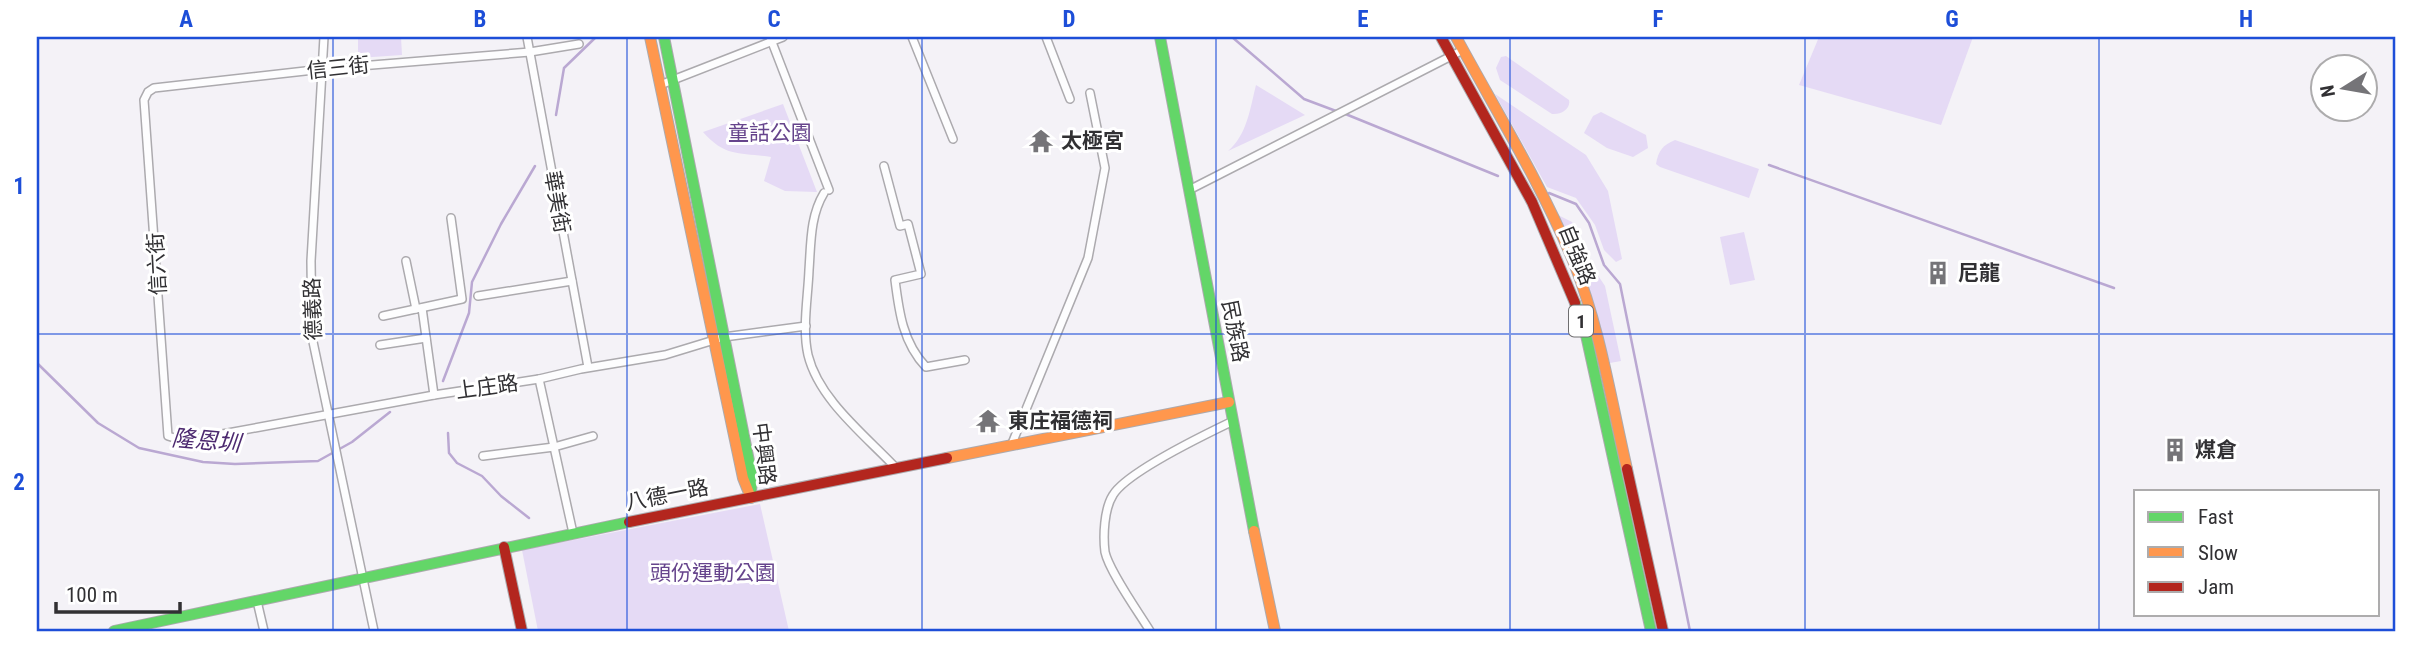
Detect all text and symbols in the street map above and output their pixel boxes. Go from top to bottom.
text: A [179,6,193,33]
text: B [474,6,486,33]
text: C [767,6,781,33]
text: D [1063,6,1076,33]
text: E [1357,6,1369,33]
text: F [1653,6,1664,33]
text: G [1945,6,1959,33]
text: H [2239,6,2253,33]
north arrow [2310,52,2380,122]
street label: 信三街 [305,53,371,83]
text: N [2315,83,2340,99]
park label: 童話公園 [728,121,812,145]
temple icon: 太極宮 [1027,127,1055,155]
place label: 太極宮 [1061,129,1124,153]
street label: 華美街 [540,169,574,235]
text: 1 [13,173,25,200]
street label: 自強路 [1554,221,1600,289]
street label: 信六街 [143,232,171,296]
building icon: 尼龍 [1924,259,1952,287]
place label: 尼龍 [1958,261,2000,285]
street label: 德義路 [300,277,326,341]
street label: 民族路 [1217,298,1253,364]
road number: 1 [1569,306,1593,336]
street label: 上庄路 [454,371,520,403]
temple icon: 東庄福德祠 [974,407,1002,435]
place label: 東庄福德祠 [1008,409,1113,433]
street label: 中興路 [748,421,780,487]
water label: 隆恩圳 [170,425,245,458]
building icon: 煤倉 [2161,436,2189,464]
place label: 煤倉 [2195,438,2237,462]
text: 2 [13,469,25,496]
street label: 八德一路 [623,475,711,515]
legend [2134,490,2380,616]
text: Fast [2198,505,2234,529]
text: Slow [2198,541,2238,565]
park label: 頭份運動公園 [650,561,776,585]
scale bar [56,570,180,614]
text: Jam [2198,575,2234,599]
text: 100 m [66,583,118,607]

